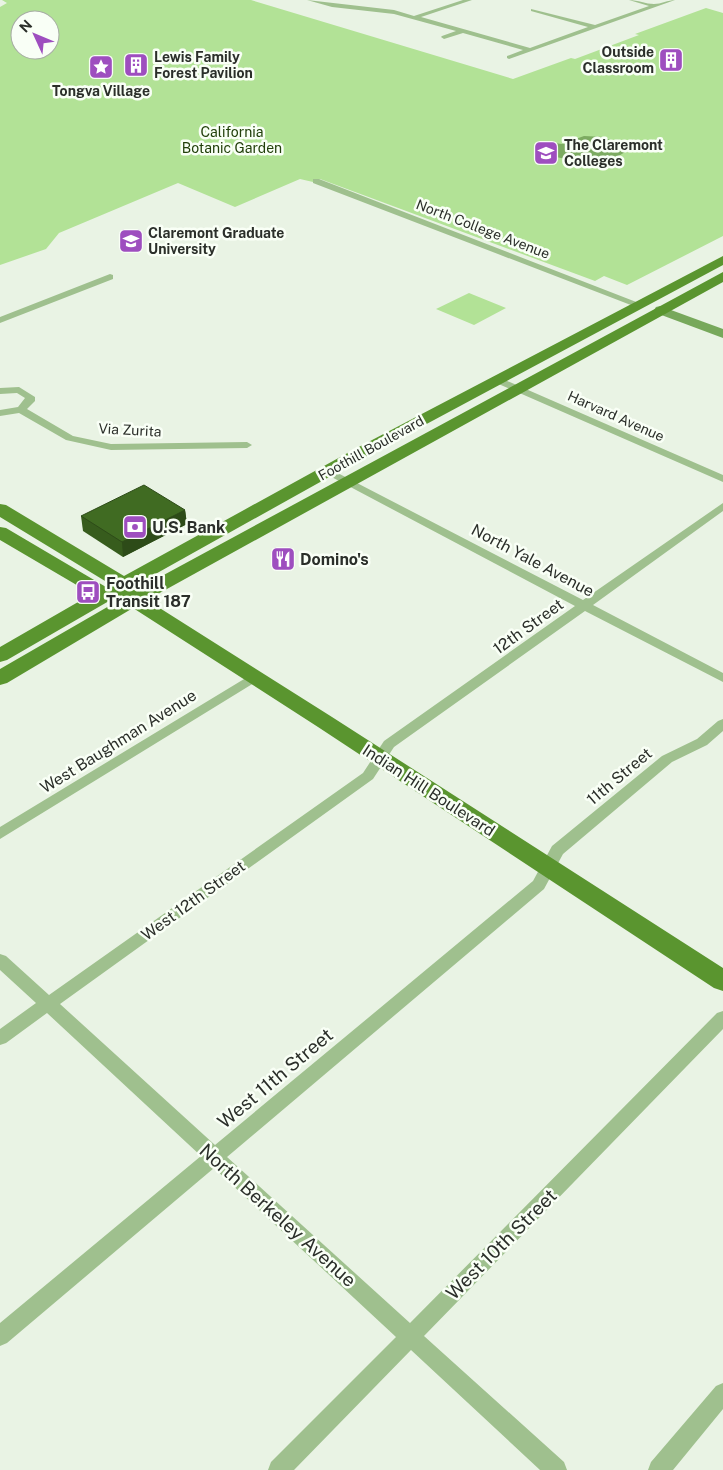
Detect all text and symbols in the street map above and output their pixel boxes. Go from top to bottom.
north arrow [10,10,60,60]
text: N [16,16,35,35]
place label: Outside Classroom [582,44,654,76]
building icon: Outside Classroom [658,47,684,73]
place label: Lewis Family Forest Pavilion [154,49,253,81]
building icon: Lewis Family Forest Pavilion [123,52,149,78]
place icon: Tongva Village [88,54,114,80]
place label: Tongva Village [52,83,150,99]
park label: California Botanic Garden [182,124,282,156]
place label: The Claremont Colleges [564,137,663,169]
school or university icon: The Claremont Colleges [533,140,559,166]
street label: North College Avenue [414,196,552,262]
place label: Claremont Graduate University [148,225,284,257]
school or university icon: Claremont Graduate University [118,228,144,254]
street label: Harvard Avenue [565,388,667,444]
street label: Foothill Boulevard [316,412,426,484]
street label: Via Zurita [98,420,162,440]
bank icon: U.S. Bank [122,514,148,540]
place label: U.S. Bank [152,518,225,537]
street label: North Yale Avenue [468,520,597,601]
restaurant icon: Domino's [270,546,296,572]
place label: Domino's [300,550,369,569]
place label: Foothill Transit 187 [106,574,191,611]
bus stop icon: Foothill Transit 187 [75,579,101,605]
street label: 12th Street [489,595,567,658]
street label: West Baughman Avenue [37,686,200,797]
street label: Indian Hill Boulevard [359,741,498,840]
street label: 11th Street [583,744,656,809]
street label: West 12th Street [138,856,249,944]
street label: West 11th Street [213,1024,337,1132]
street label: North Berkeley Avenue [195,1139,361,1291]
street label: West 10th Street [441,1184,561,1304]

